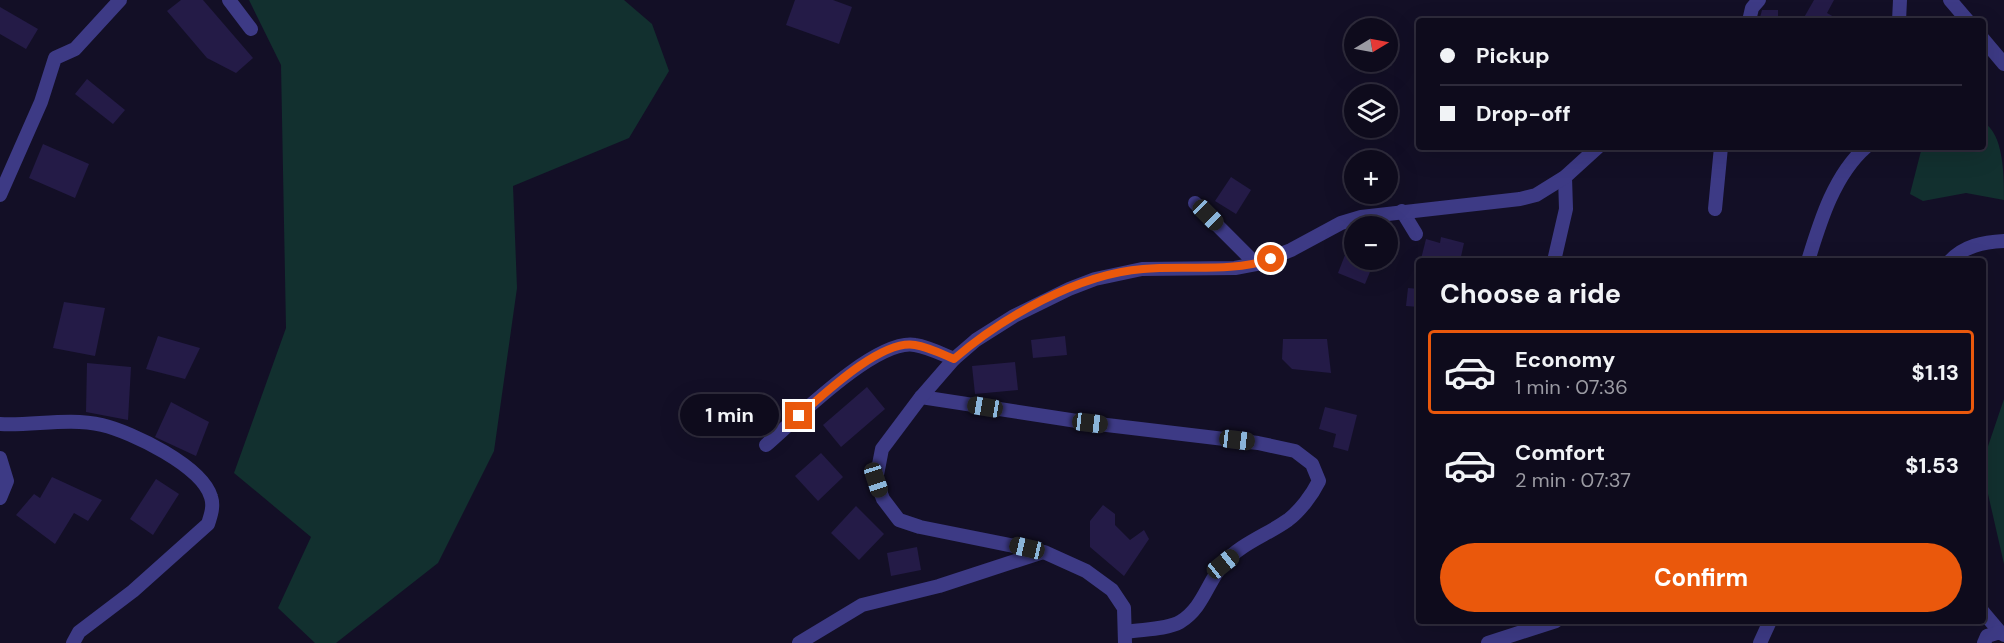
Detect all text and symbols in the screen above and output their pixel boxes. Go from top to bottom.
north arrow [1344,18,1398,72]
map controls [1344,18,1398,270]
text: Pickup [1476,41,1550,70]
button: layers [1344,84,1398,138]
text: Drop-off [1476,99,1571,128]
button: + [1344,150,1398,204]
car [1189,196,1227,234]
button: − [1344,216,1398,270]
route start [1257,245,1284,272]
text: Choose a ride [1440,276,1621,311]
icon: car [1443,345,1497,399]
text: Economy [1515,345,1615,374]
text: $1.13 [1912,358,1959,387]
text: 1 min · 07:36 [1515,374,1628,400]
callout: 1 min [679,395,778,437]
car [966,395,1004,419]
text: 1 min [705,402,754,428]
route end [785,402,812,429]
car [1071,412,1109,434]
car [1218,429,1256,451]
icon: car [1443,438,1497,492]
text: Comfort [1515,438,1605,467]
text: $1.53 [1905,451,1959,480]
car [862,460,890,500]
text: 2 min · 07:37 [1515,467,1631,493]
car [1007,535,1047,561]
button: Confirm [1440,543,1962,612]
car [1203,546,1243,582]

